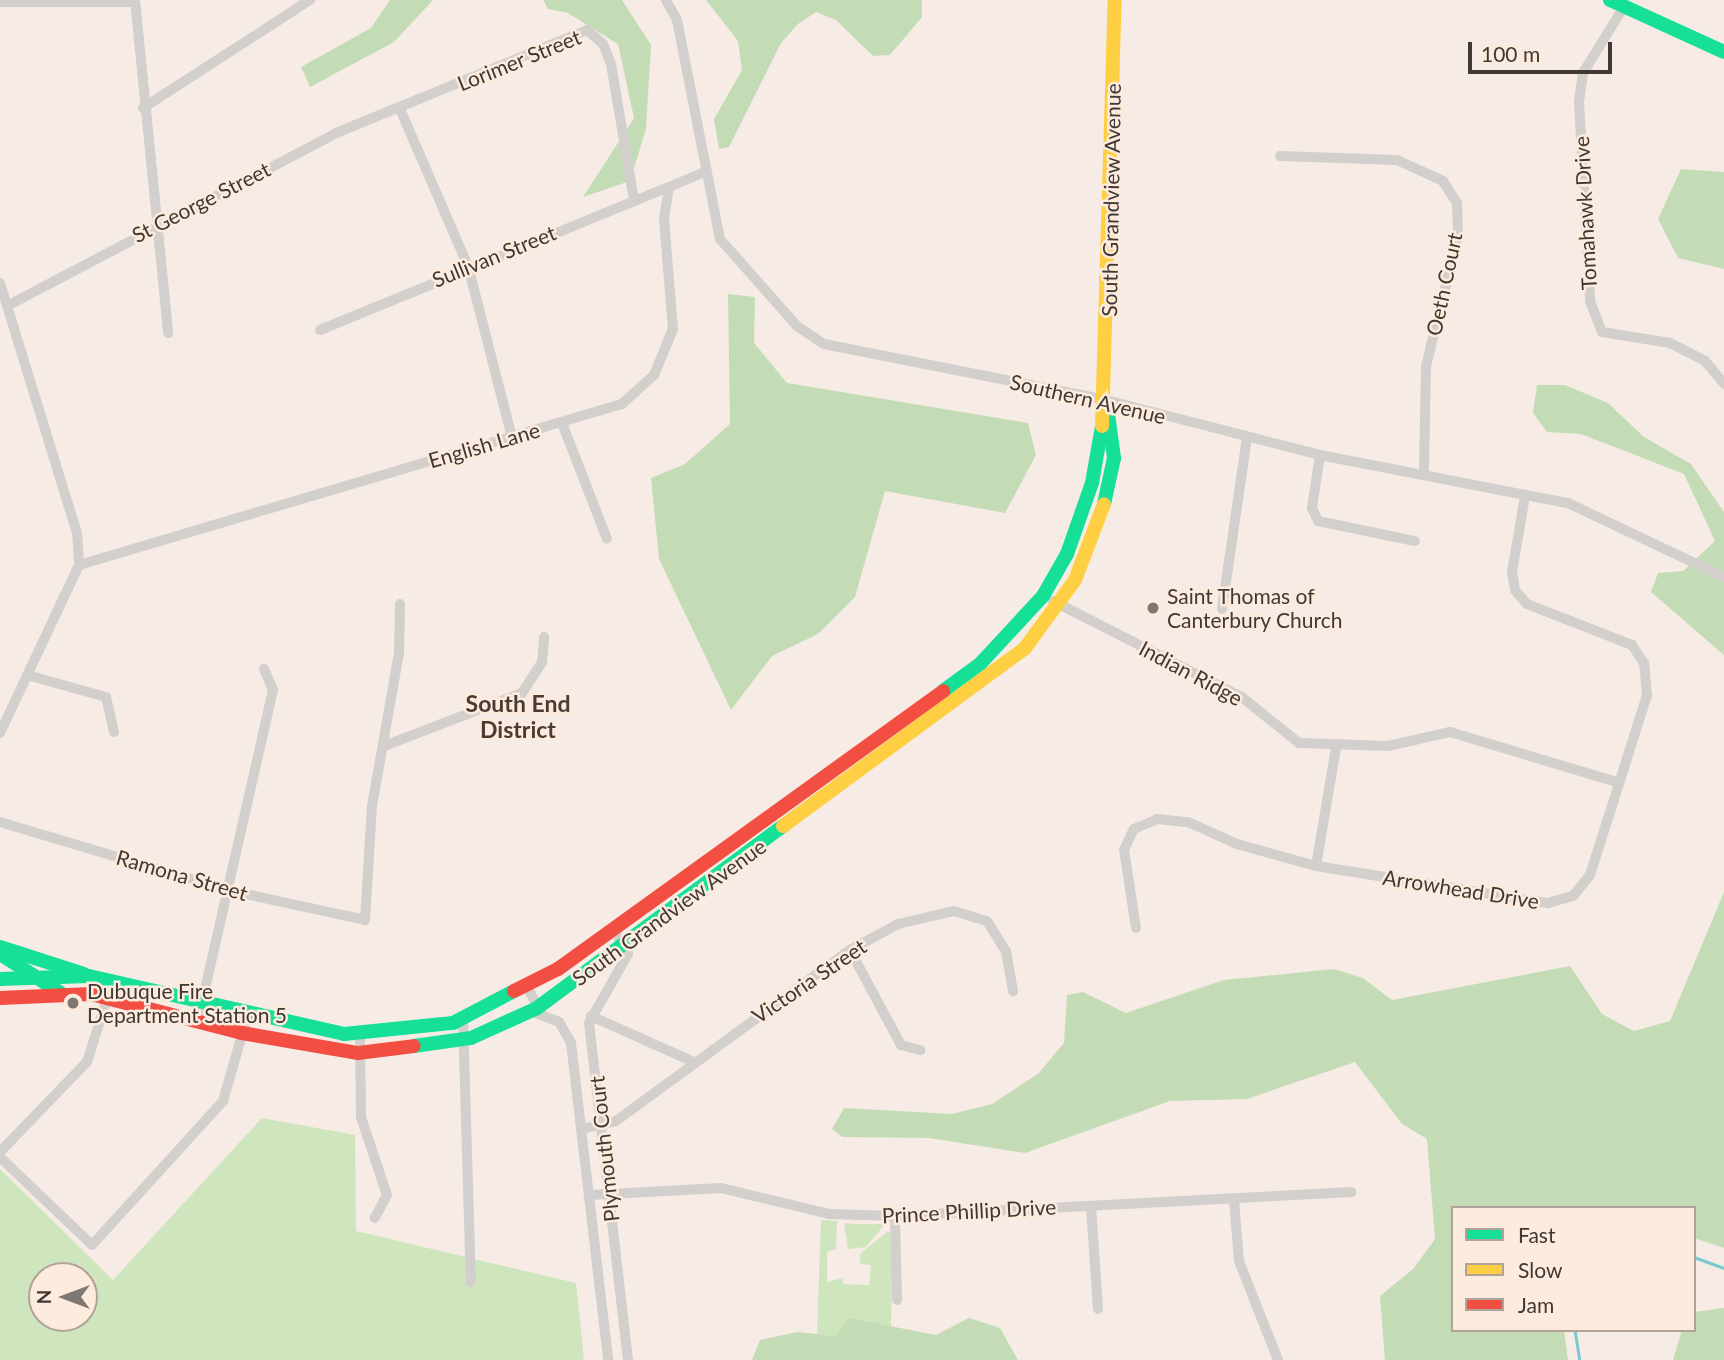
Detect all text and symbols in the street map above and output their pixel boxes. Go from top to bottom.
street label: Lorimer Street [453,24,585,96]
scale bar [1472,28,1616,72]
text: 100 m [1481,41,1540,66]
street label: South Grandview Avenue [1096,83,1126,317]
street label: Tomahawk Drive [1568,135,1602,291]
street label: St George Street [128,156,274,248]
street label: Sullivan Street [428,220,560,292]
street label: Oeth Court [1421,230,1467,338]
street label: Southern Avenue [1007,369,1169,429]
street label: English Lane [425,417,543,473]
place label: Saint Thomas of Canterbury Church [1167,583,1343,633]
marker: Saint Thomas of Canterbury Church [1145,600,1161,616]
street label: Indian Ridge [1135,635,1247,711]
district label: South End District [466,689,570,743]
street label: South Grandview Avenue [567,833,771,991]
street label: Ramona Street [113,844,251,906]
street label: Arrowhead Drive [1381,864,1541,914]
street label: Victoria Street [747,934,871,1028]
place label: Dubuque Fire Department Station 5 [87,978,287,1028]
marker: Dubuque Fire Department Station 5 [65,995,81,1011]
street label: Plymouth Court [584,1075,624,1223]
street label: Prince Phillip Drive [881,1194,1057,1228]
legend [1451,1206,1696,1332]
text: Fast [1518,1222,1555,1247]
text: Slow [1518,1257,1562,1282]
north arrow [28,1262,98,1332]
text: N [32,1290,55,1304]
text: Jam [1518,1292,1554,1317]

